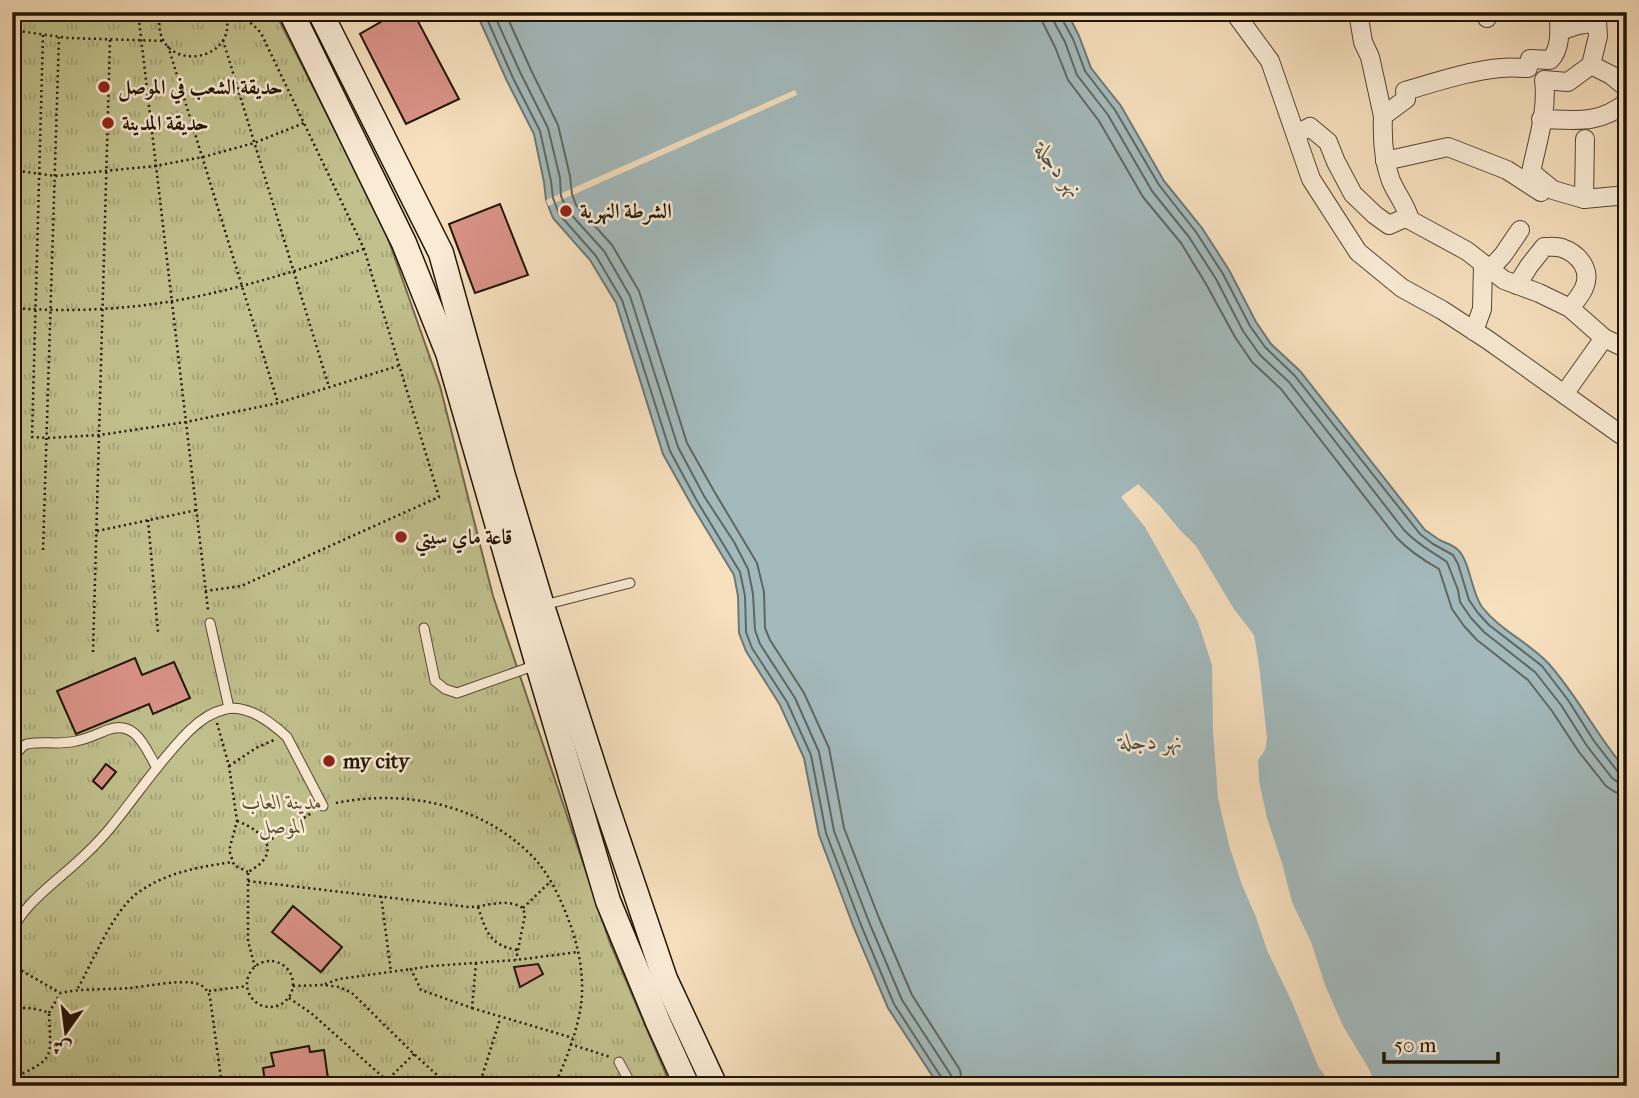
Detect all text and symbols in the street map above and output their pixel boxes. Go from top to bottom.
place label: حديقة الشعب في الموصل [118,75,283,105]
marker: حديقة الشعب في الموصل [96,79,112,95]
place label: حديقة المدينة [122,111,209,136]
marker: حديقة المدينة [100,115,116,131]
water label: نهر دجلة [1026,134,1089,204]
place label: الشرطة النهرية [580,199,672,225]
marker: الشرطة النهرية [558,203,574,219]
place label: قاعة ماي سيتي [415,525,513,557]
marker: قاعة ماي سيتي [393,529,409,545]
water label: نهر دجلة [1116,728,1183,756]
place label: my city [342,749,411,773]
marker: my city [321,753,337,769]
park label: مدينة العاب الموصل [242,790,322,841]
north arrow [32,996,102,1066]
scale bar [1384,1021,1497,1065]
text: 50 m [1394,1033,1437,1057]
text: ش [50,1035,74,1060]

